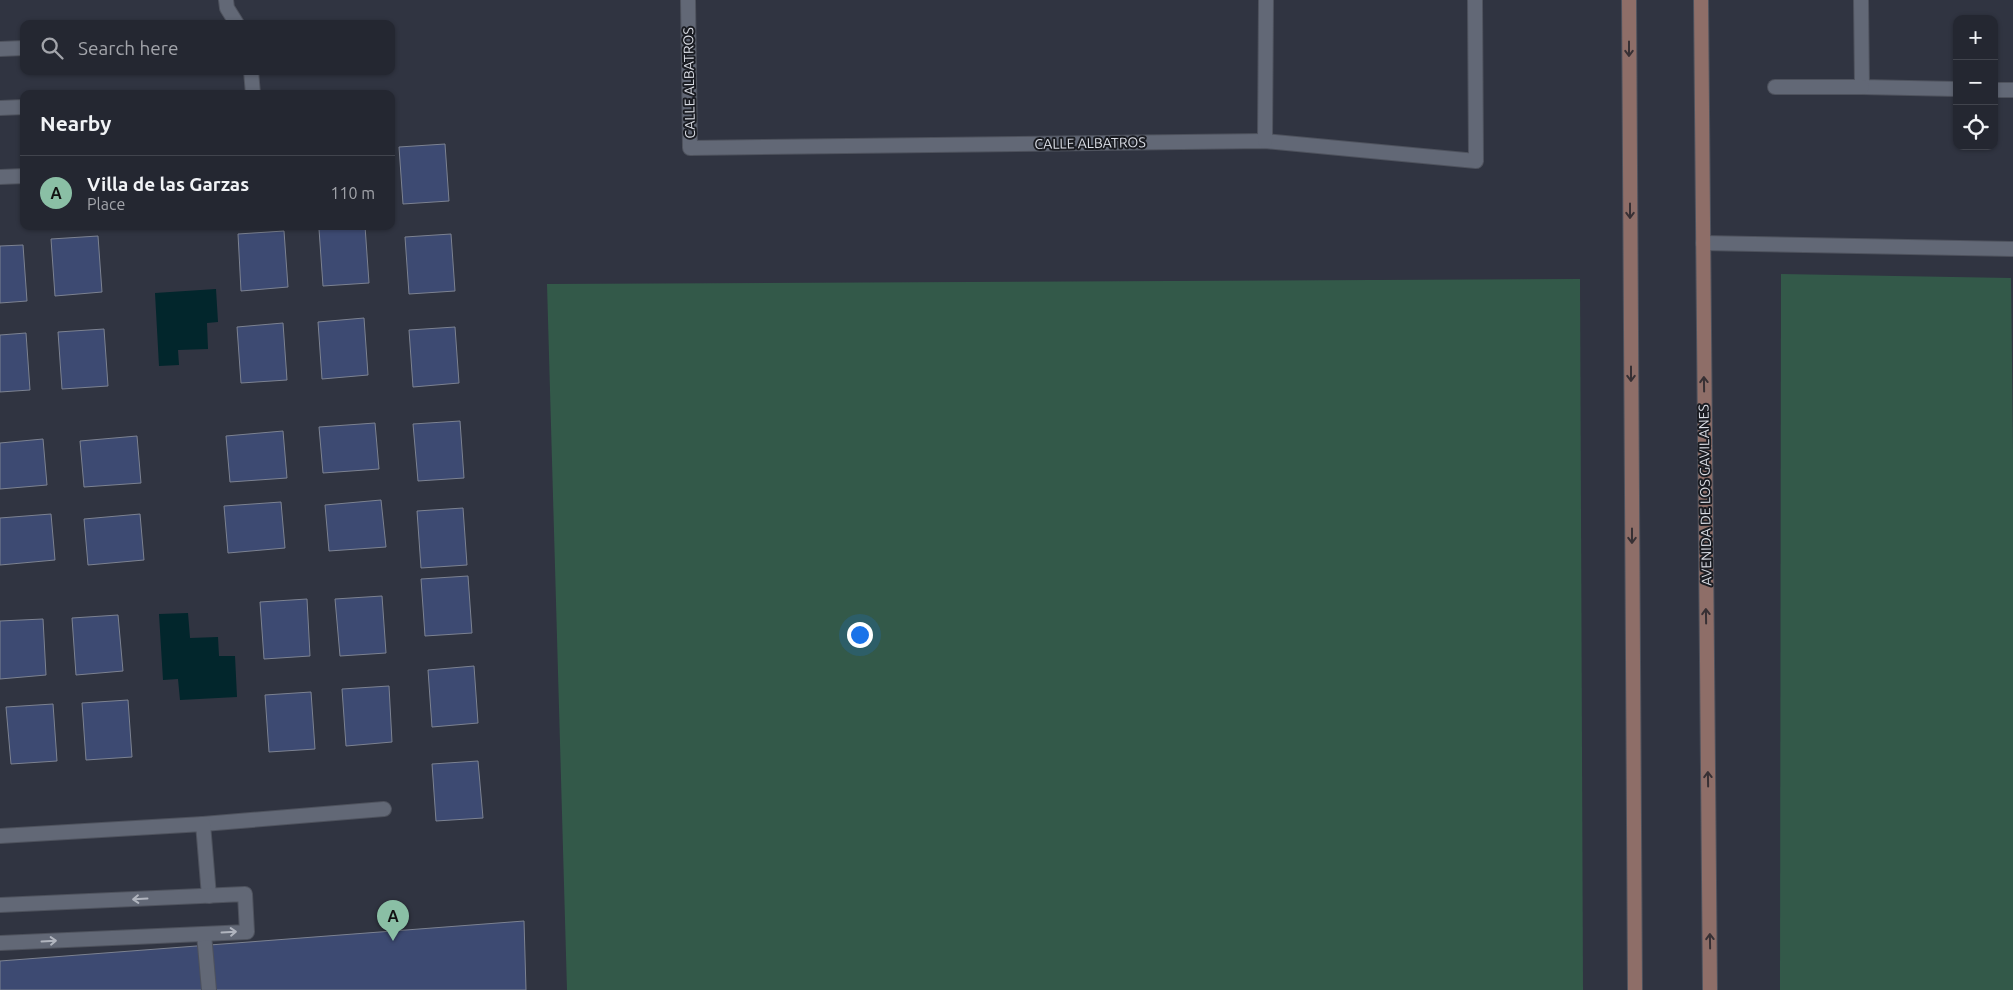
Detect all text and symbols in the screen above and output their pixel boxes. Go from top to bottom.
map controls [1953,15,1998,150]
button: + [1953,15,1998,60]
search box [20,20,395,75]
street label: CALLE ALBATROS [680,27,698,139]
icon: search [38,34,66,62]
text: Search here [78,37,178,59]
one-way arrow [1624,40,1634,56]
button: − [1953,60,1998,105]
button: locate [1953,105,1998,150]
text: Nearby [40,111,111,135]
street label: CALLE ALBATROS [1034,134,1146,152]
text: Villa de las Garzas [87,173,249,195]
text: A [50,184,62,202]
text: 110 m [330,184,375,202]
text: Place [87,195,125,213]
one-way arrow [1625,202,1635,219]
one-way arrow [1626,365,1636,381]
one-way arrow [1699,376,1709,392]
street label: AVENIDA DE LOS GAVILANES [1695,404,1715,586]
one-way arrow [1627,528,1637,544]
one-way arrow [1702,609,1711,625]
your location [847,622,873,648]
one-way arrow [1703,771,1713,788]
one-way arrow [132,894,148,904]
pin: A [377,900,409,941]
one-way arrow [220,928,236,937]
one-way arrow [1705,934,1715,950]
one-way arrow [40,936,56,945]

